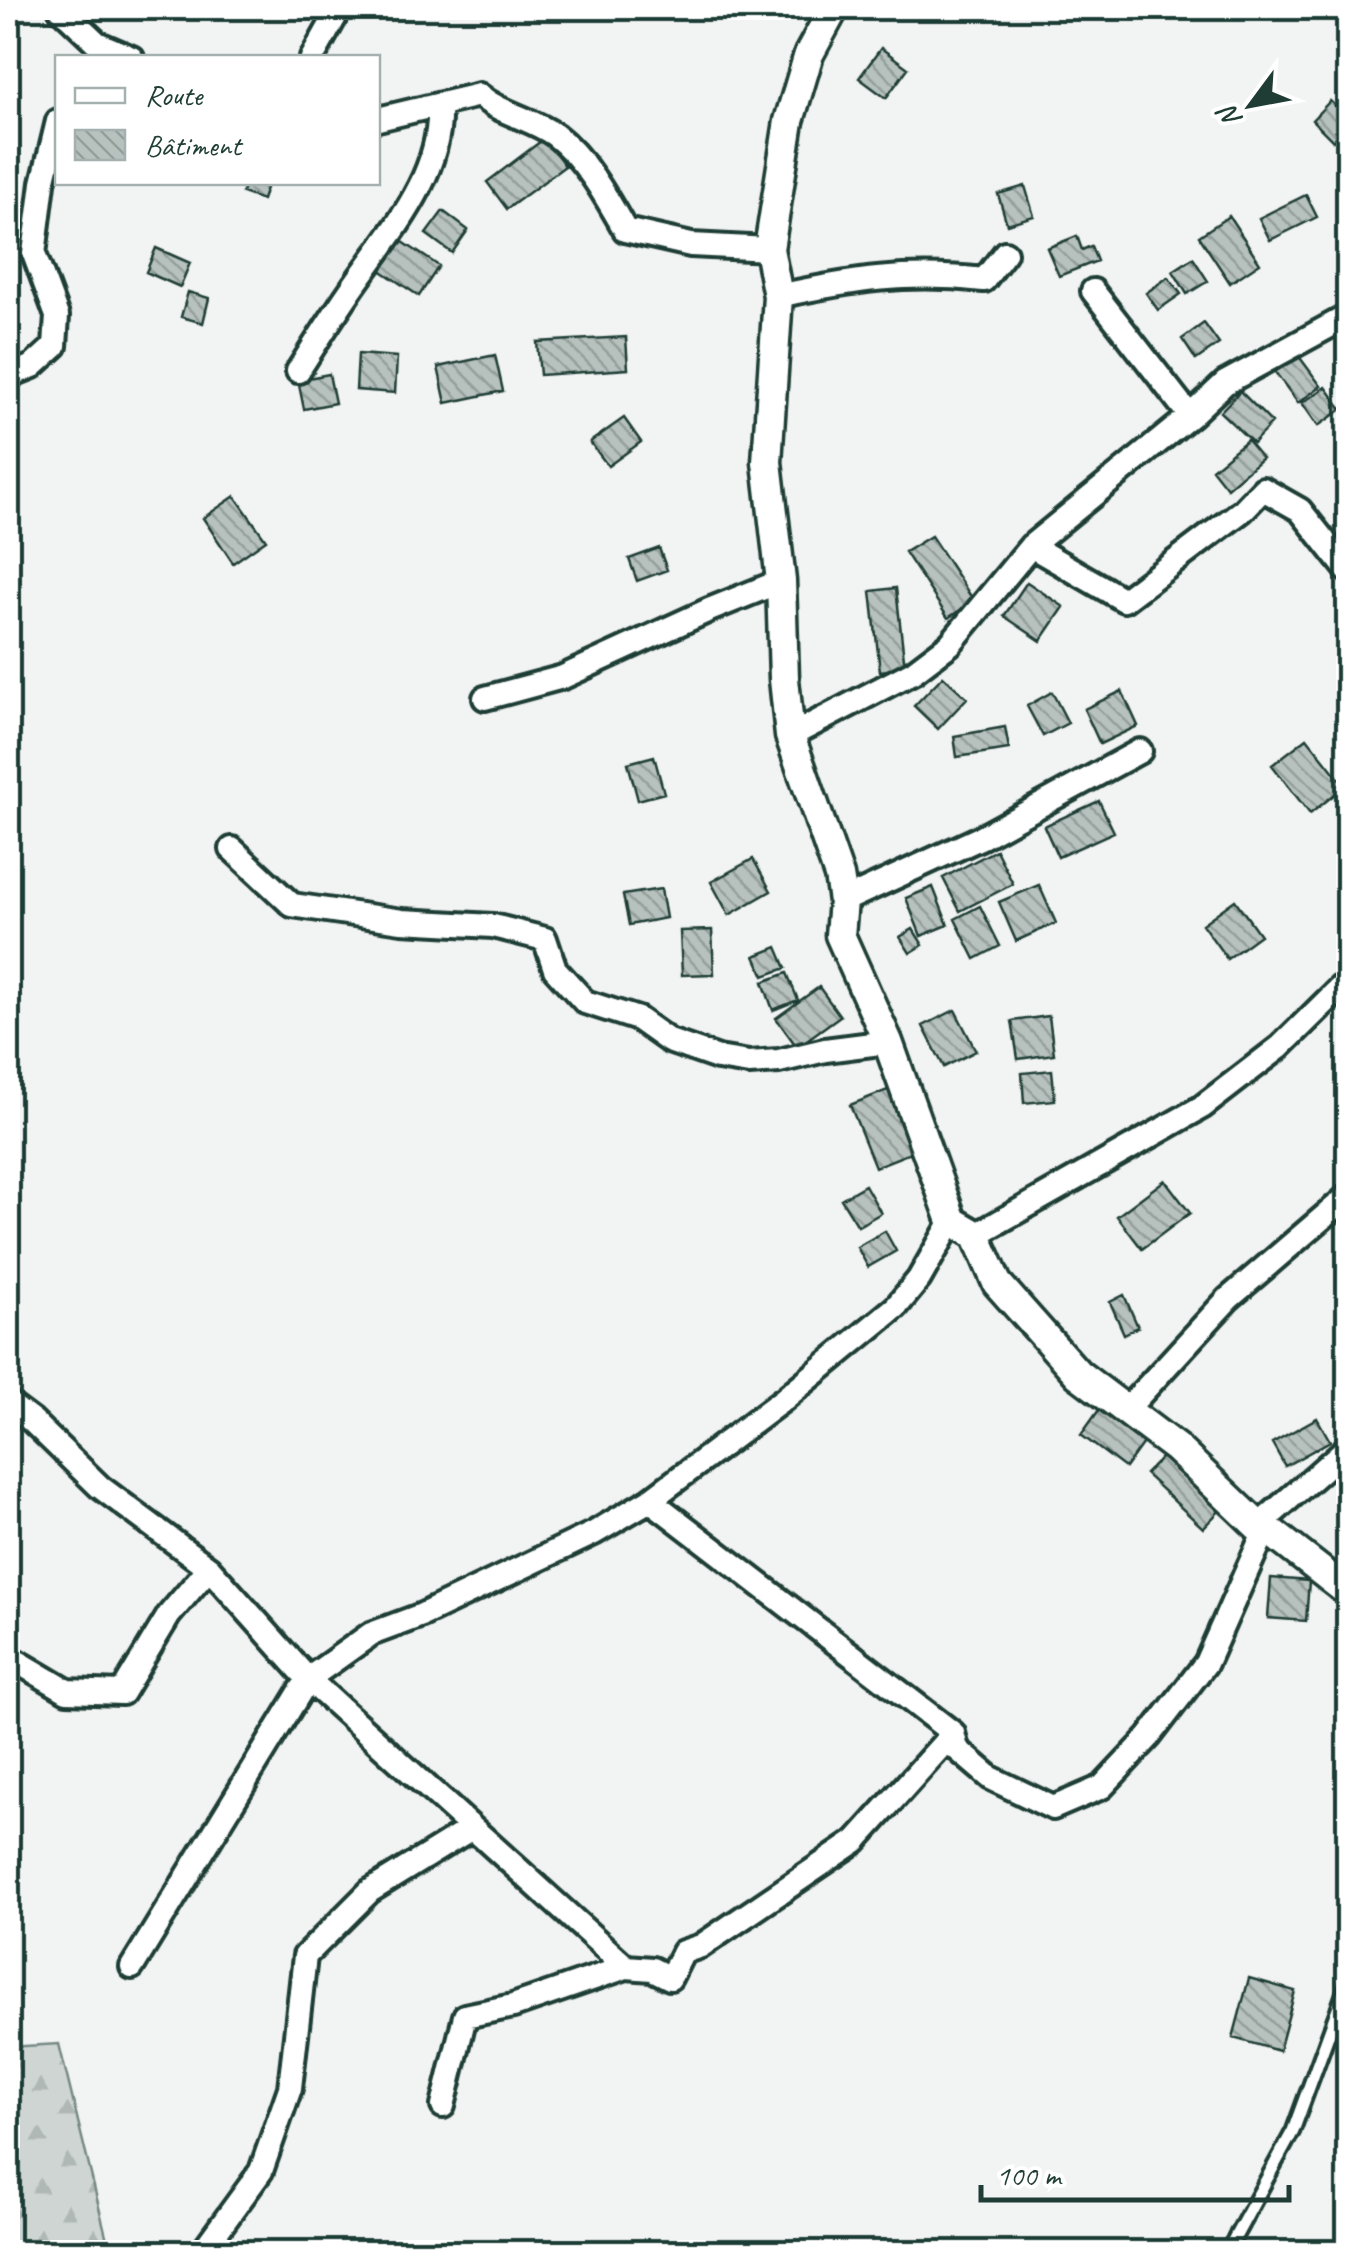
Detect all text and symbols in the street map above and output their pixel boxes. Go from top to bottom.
legend [55,55,380,185]
north arrow [1201,55,1301,155]
text: Route [145,76,204,114]
text: N [1208,97,1250,135]
text: Bâtiment [145,126,244,164]
scale bar [981,2140,1288,2202]
text: 100 m [996,2156,1063,2194]

